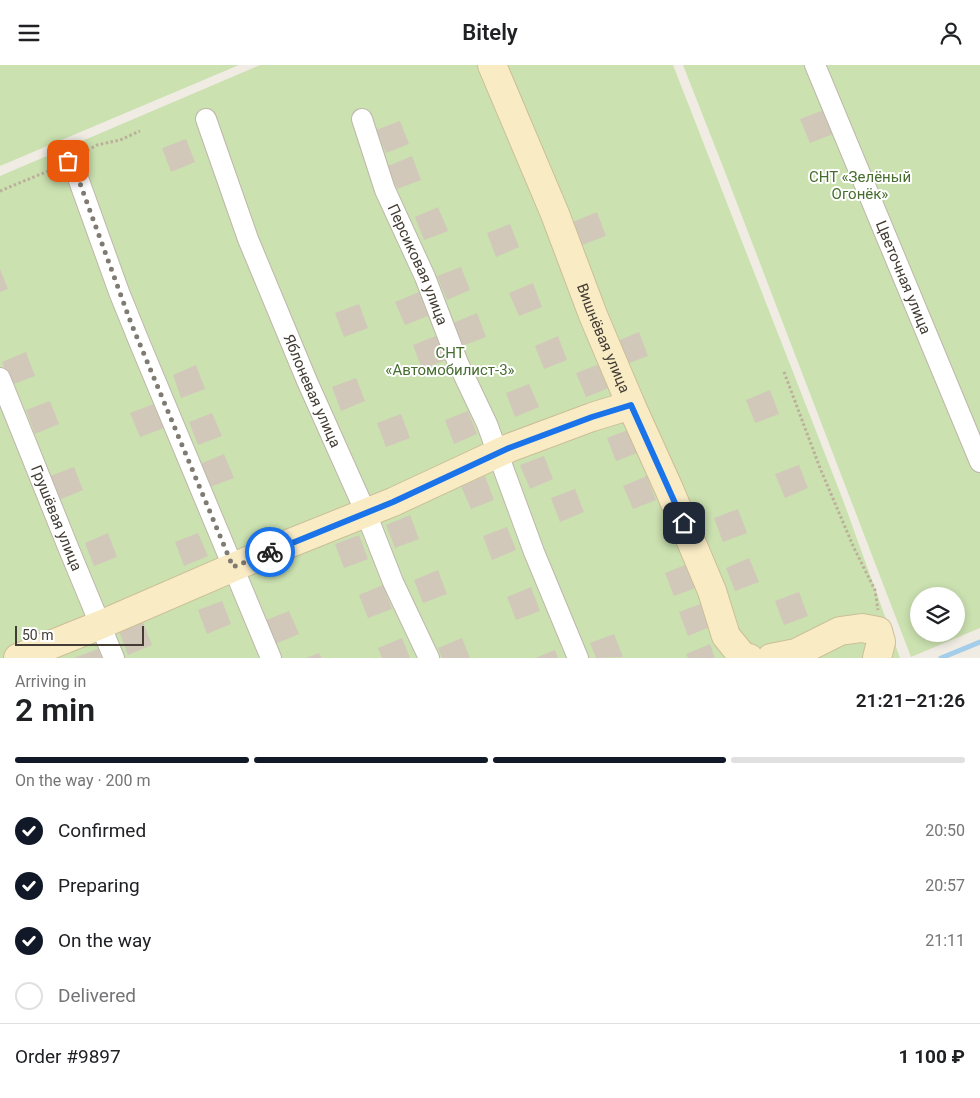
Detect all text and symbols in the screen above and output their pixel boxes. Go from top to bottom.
icon: menu [15,19,43,47]
icon: person [937,19,965,47]
text: Bitely [462,20,518,45]
pin [47,140,89,182]
icon: bag [54,147,82,175]
park label: СНТ «Зелёный Огонёк» [809,168,911,203]
street label: Персиковая улица [384,201,452,328]
street label: Цветочная улица [872,218,935,337]
street label: Вишнёвая улица [573,281,634,396]
street label: Яблоневая улица [280,332,345,450]
park label: СНТ «Автомобилист-3» [385,344,515,379]
street label: Грушёвая улица [27,463,86,574]
pin [663,502,705,544]
icon: home [670,509,698,537]
courier [245,527,295,577]
icon: bike [256,538,284,566]
map controls [910,587,965,642]
button: layers [910,587,965,642]
scale bar [15,623,144,646]
text: 50 m [22,627,54,643]
text: Arriving in [15,672,86,691]
text: 21:21–21:26 [856,689,965,712]
text: 2 min [15,691,95,729]
text: On the way · 200 m [15,771,151,790]
icon: check [15,817,43,845]
text: Confirmed [58,819,146,842]
text: 20:50 [925,821,965,840]
icon: check [15,872,43,900]
text: Preparing [58,874,140,897]
text: 20:57 [925,876,965,895]
icon: check [15,927,43,955]
text: On the way [58,929,151,952]
text: 21:11 [925,931,965,950]
text: Delivered [58,984,136,1007]
text: Order #9897 [15,1045,121,1068]
text: 1 100 ₽ [899,1045,965,1068]

